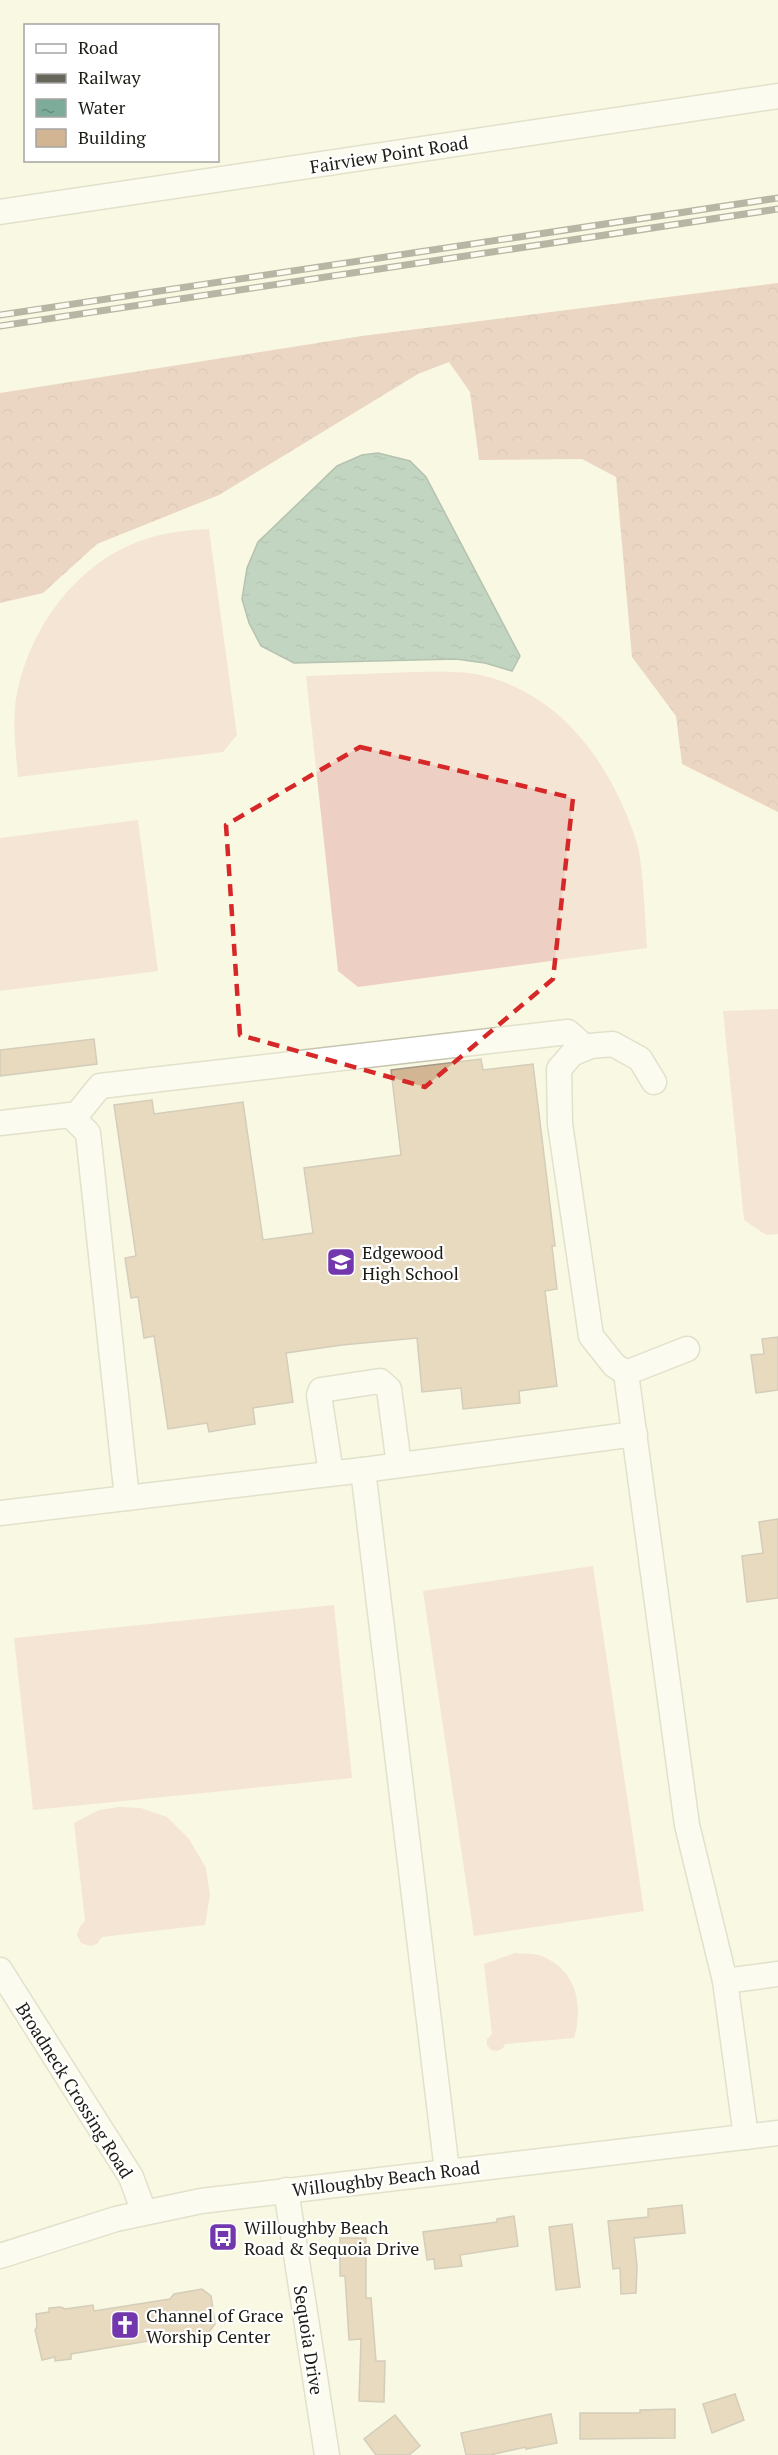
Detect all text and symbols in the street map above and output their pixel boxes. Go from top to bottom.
legend [24,24,219,162]
text: Road [78,35,118,59]
text: Railway [78,65,142,89]
text: Water [78,95,125,119]
text: Building [78,125,146,149]
street label: Fairview Point Road [308,130,470,178]
place label: Edgewood High School [362,1240,459,1285]
school or university icon: Edgewood High School [325,1246,357,1278]
street label: Broadneck Crossing Road [11,1998,139,2182]
street label: Willoughby Beach Road [291,2155,481,2201]
place label: Willoughby Beach Road & Sequoia Drive [244,2215,419,2260]
bus stop icon: Willoughby Beach Road & Sequoia Drive [207,2221,239,2253]
street label: Sequoia Drive [288,2283,330,2397]
place label: Channel of Grace Worship Center [146,2303,283,2348]
church icon: Channel of Grace Worship Center [109,2309,141,2341]

